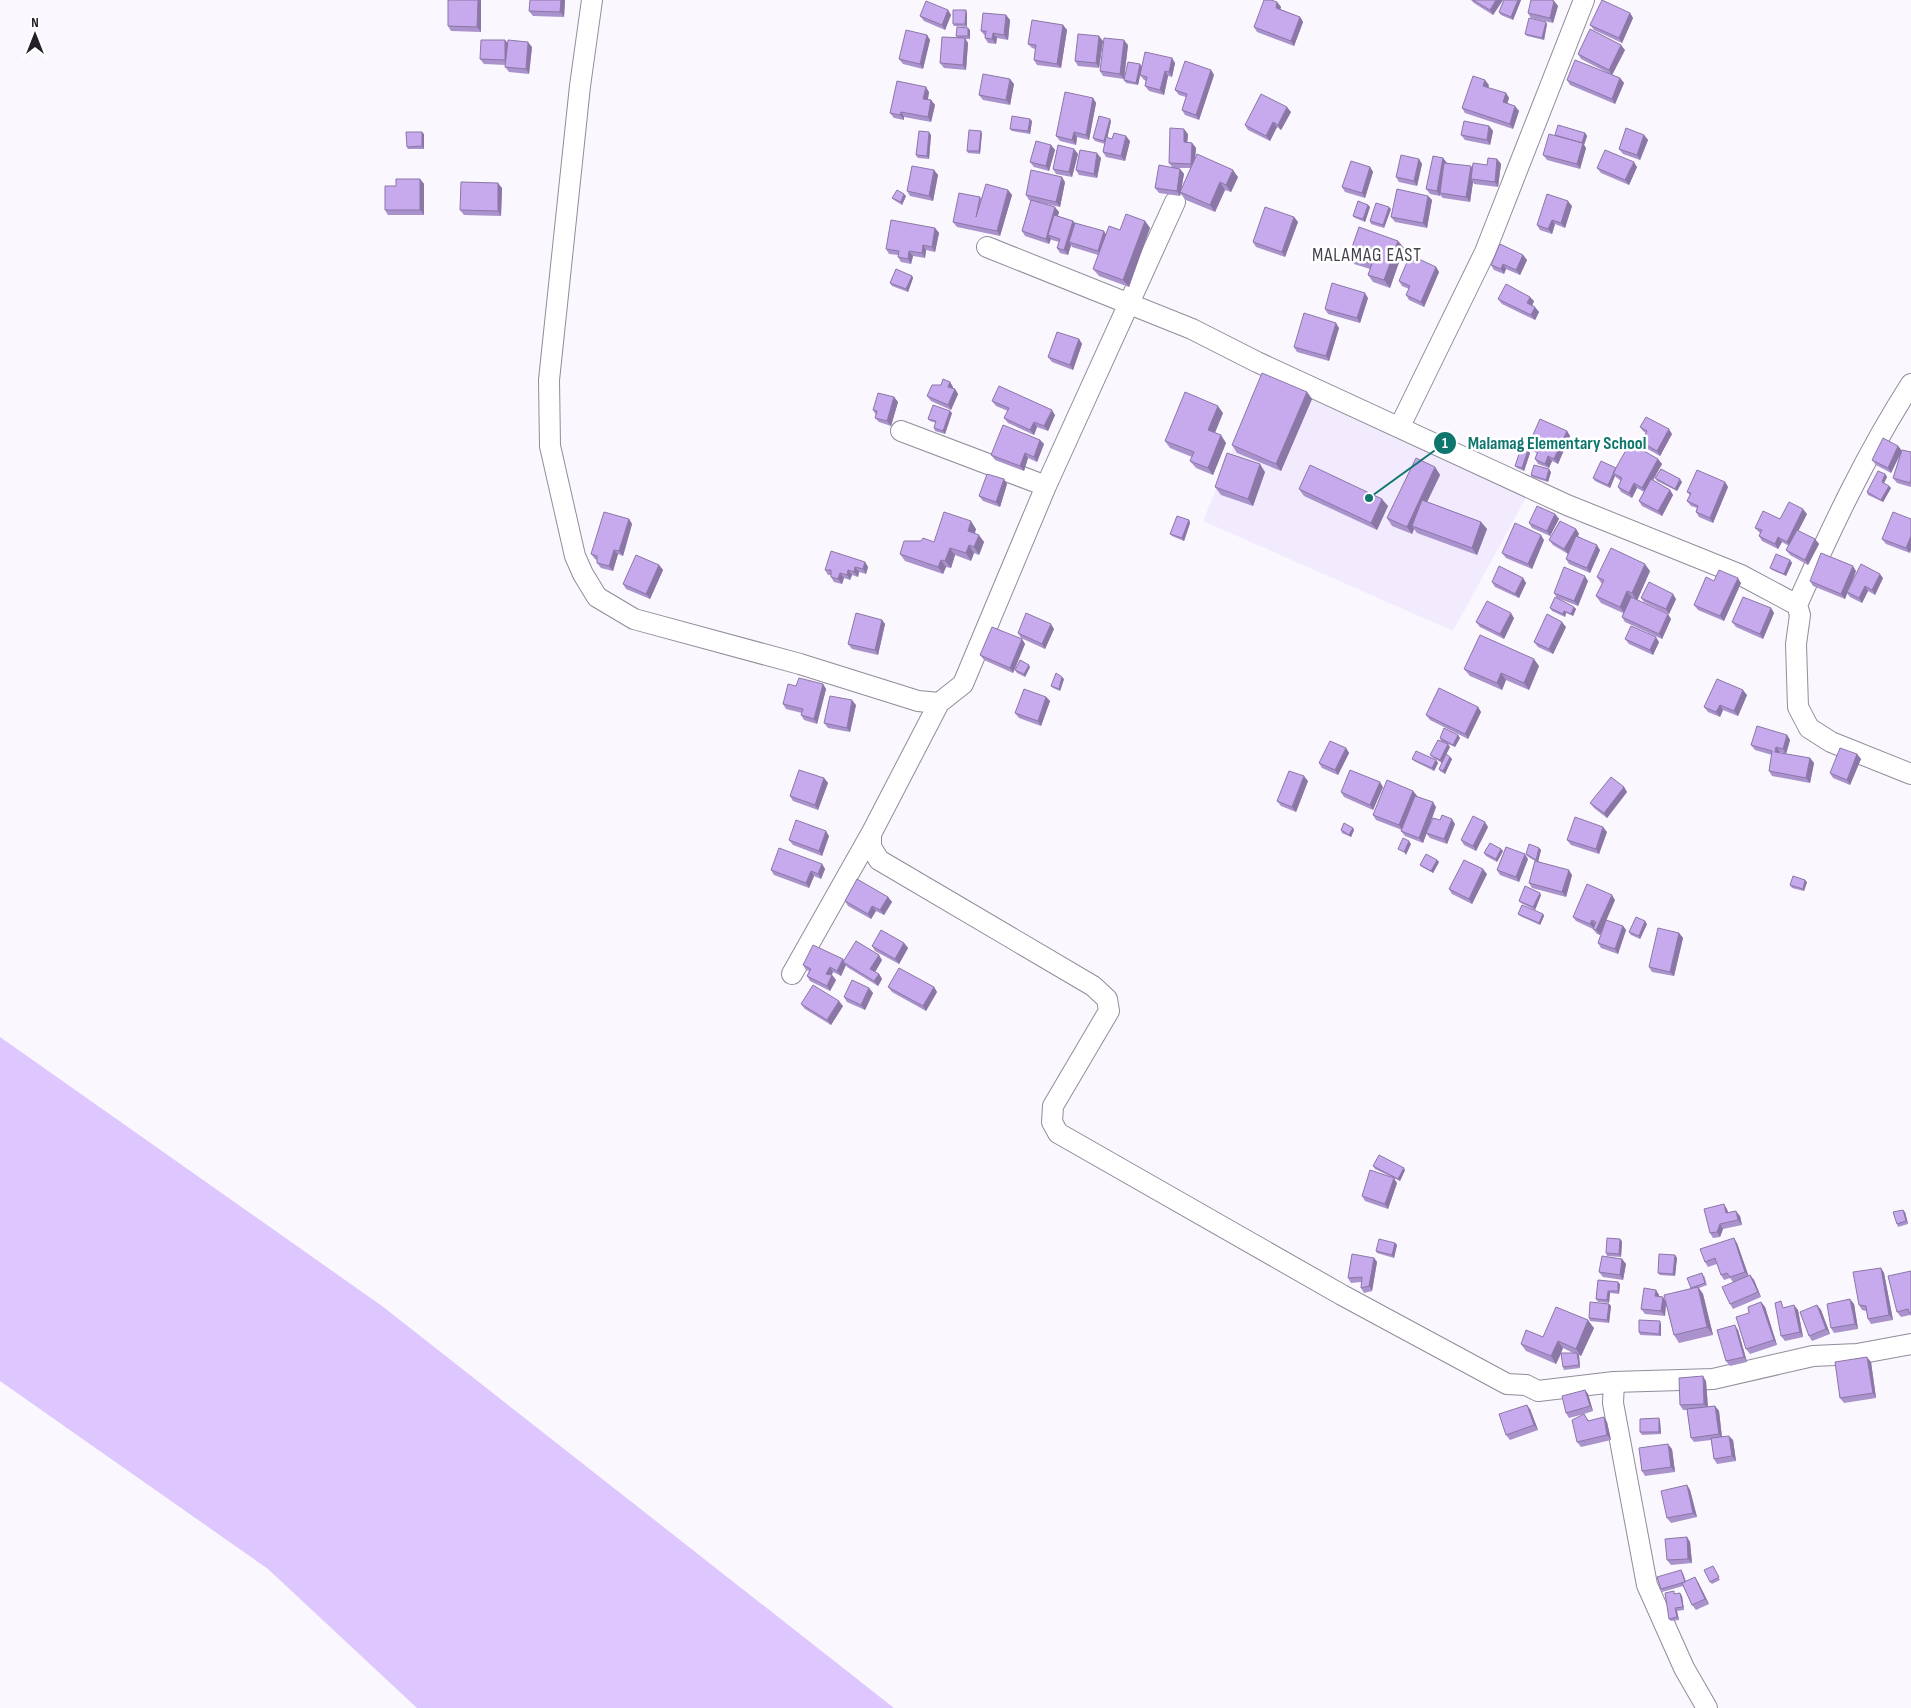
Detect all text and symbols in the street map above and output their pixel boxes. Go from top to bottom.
north arrow [10,10,60,60]
text: N [31,14,39,31]
district label: MALAMAG EAST [1312,244,1422,267]
callout: Malamag Elementary School [1433,427,1657,460]
text: Malamag Elementary School [1468,433,1646,454]
text: 1 [1442,434,1448,453]

